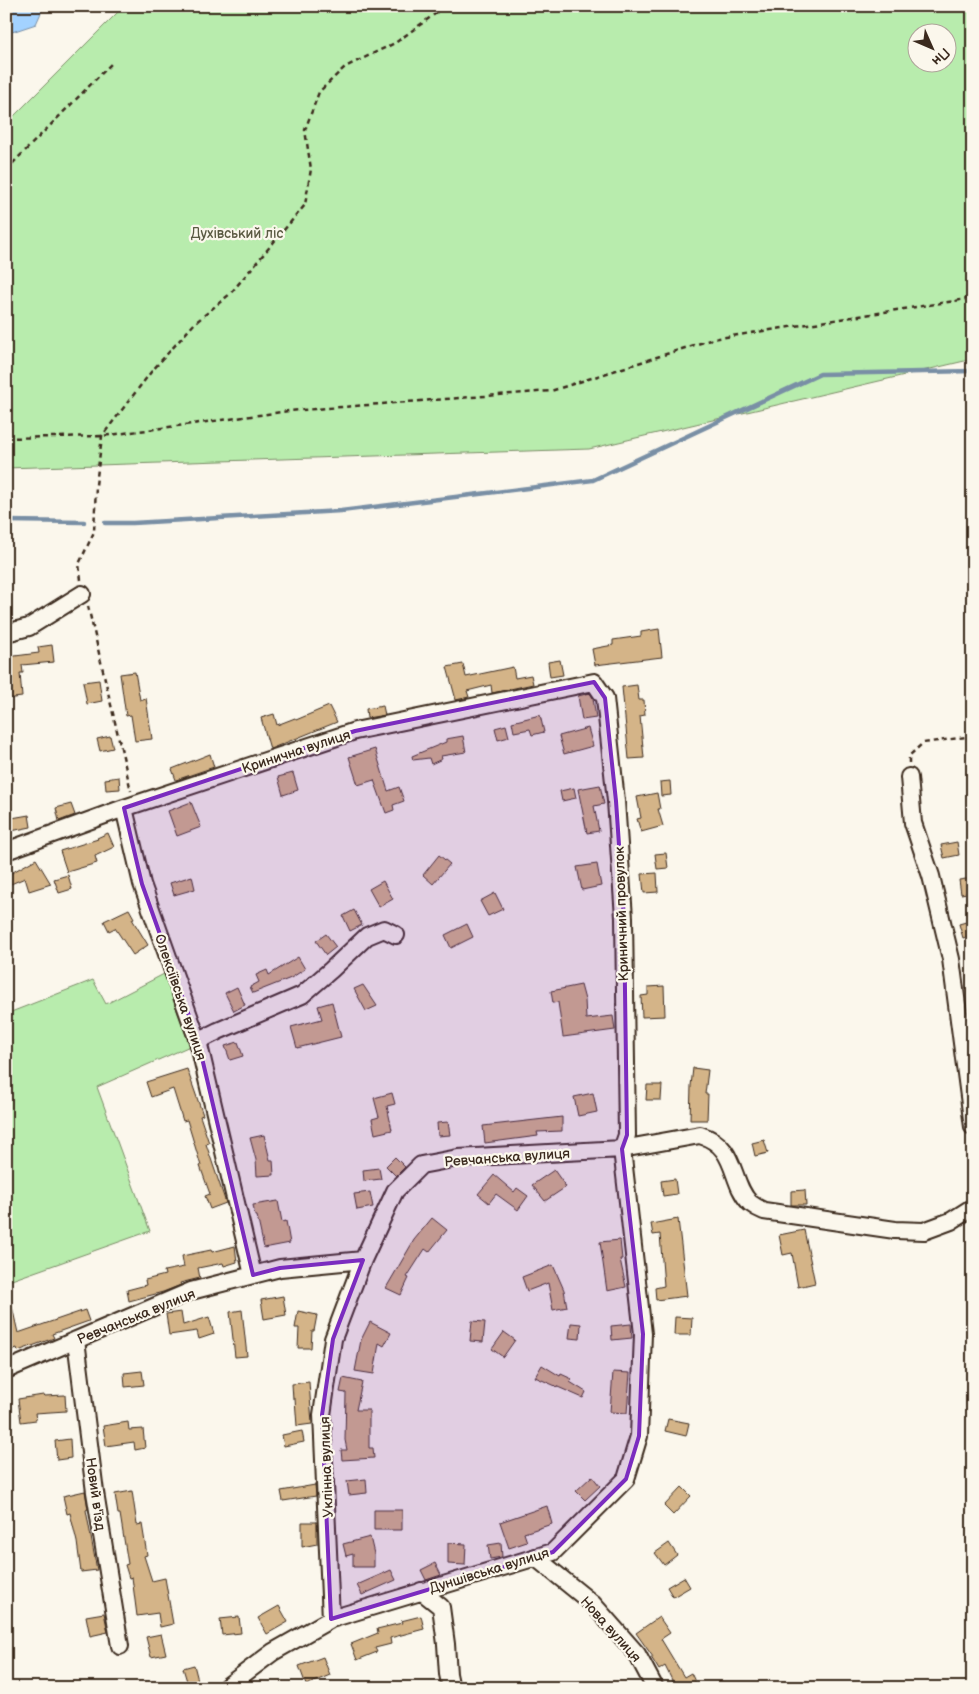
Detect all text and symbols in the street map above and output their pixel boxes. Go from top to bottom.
north arrow [906,22,956,72]
text: Пн [928,44,953,69]
park label: Духівський ліс [191,225,283,242]
street label: Кринична вулиця [240,726,353,777]
street label: Криничний провулок [611,846,632,982]
street label: Олексіївська вулиця [151,932,210,1063]
street label: Ревчанська вулиця [444,1145,571,1170]
street label: Ревчанська вулиця [75,1285,198,1348]
street label: Уклінна вулиця [316,1416,337,1518]
street label: Новий в'їзд [82,1456,109,1532]
street label: Дуншівська вулиця [427,1544,551,1597]
street label: Нова вулиця [577,1593,645,1666]

